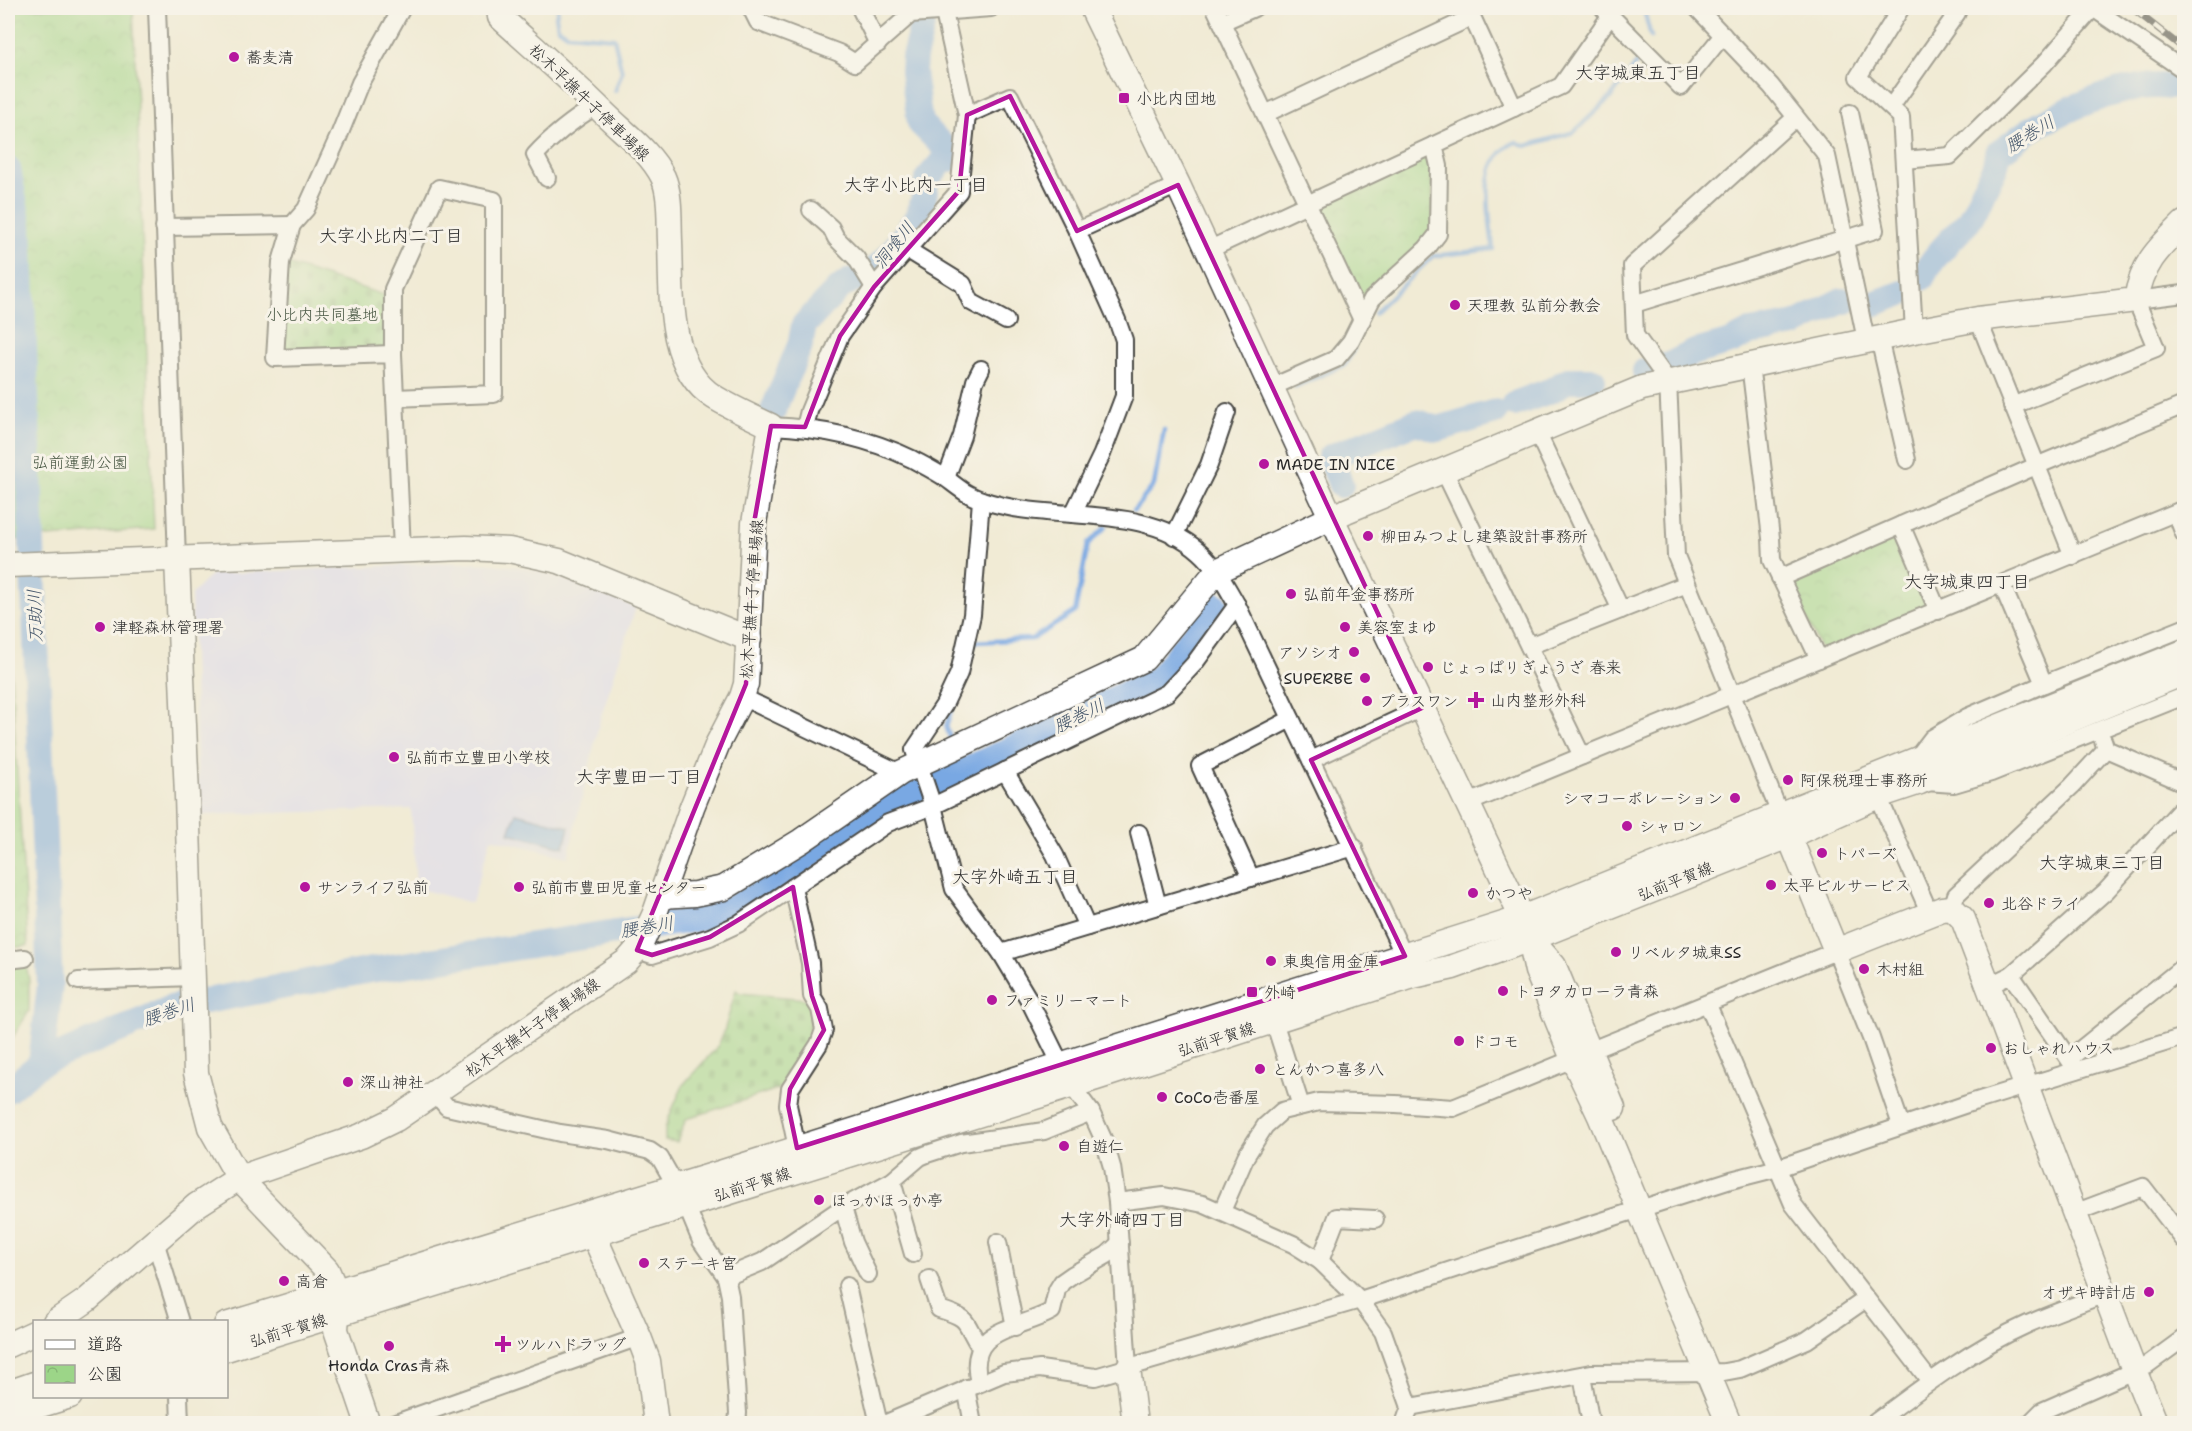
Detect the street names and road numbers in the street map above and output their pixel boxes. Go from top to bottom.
street label: 松木平撫牛子停車場線 [525,39,654,165]
street label: 松木平撫牛子停車場線 [735,518,768,680]
street label: 弘前平賀線 [1634,857,1716,906]
street label: 松木平撫牛子停車場線 [461,973,604,1082]
street label: 弘前平賀線 [1175,1017,1257,1062]
street label: 弘前平賀線 [711,1162,793,1207]
street label: 弘前平賀線 [247,1309,329,1352]

